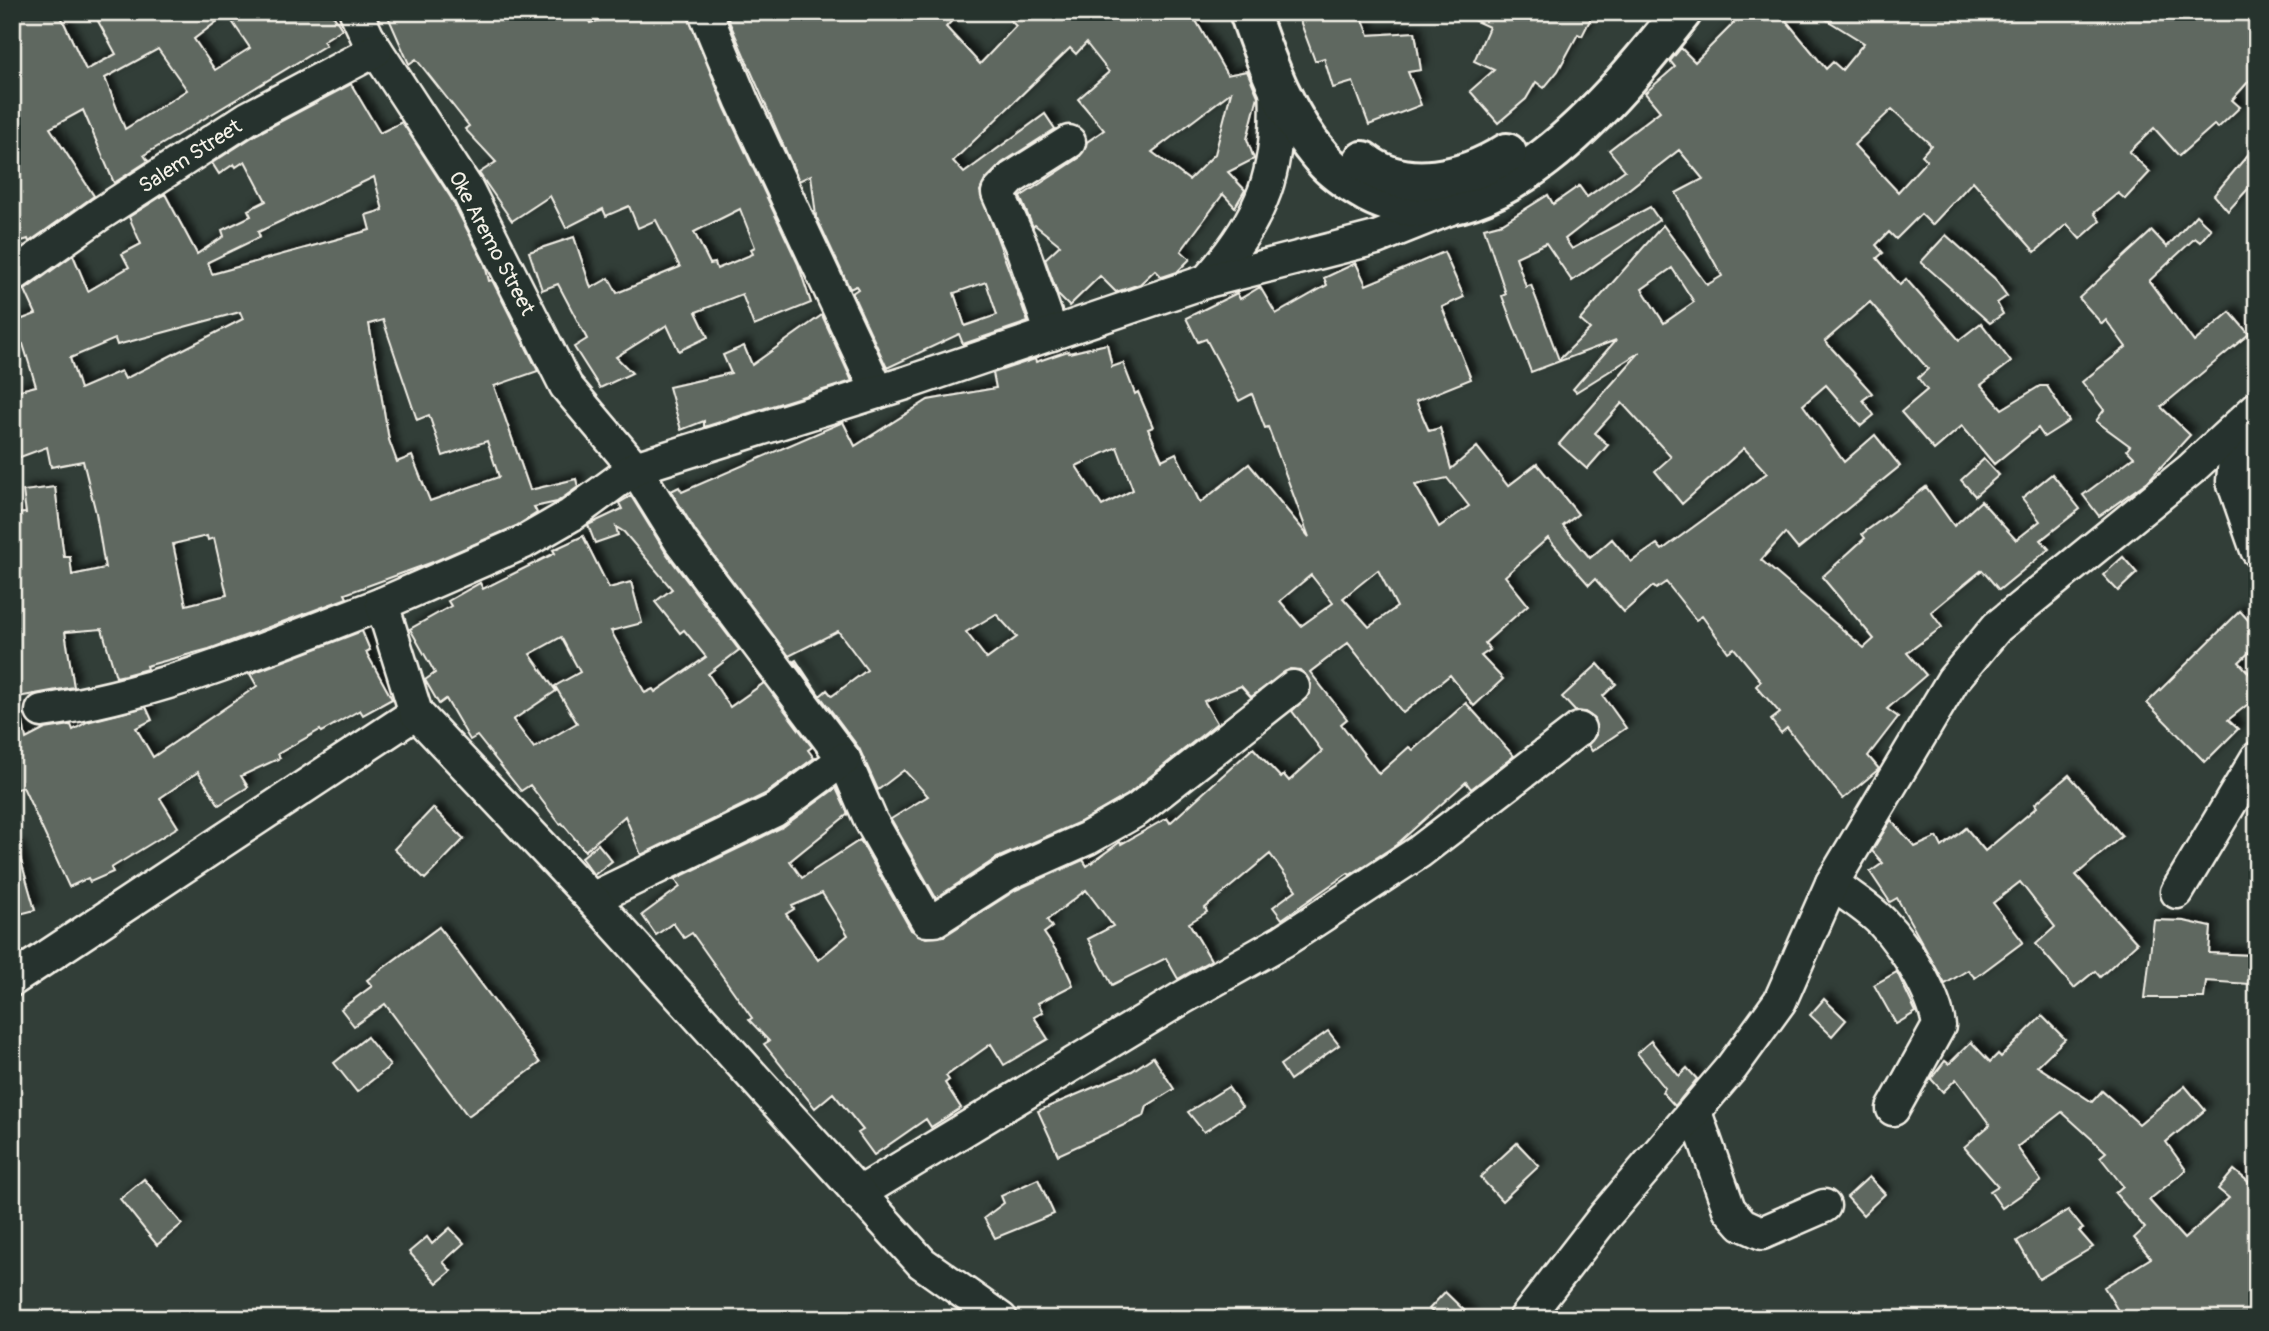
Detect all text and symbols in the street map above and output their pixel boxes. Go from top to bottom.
street label: Salem Street [134,113,247,200]
street label: Oke Aremo Street [442,167,541,320]

